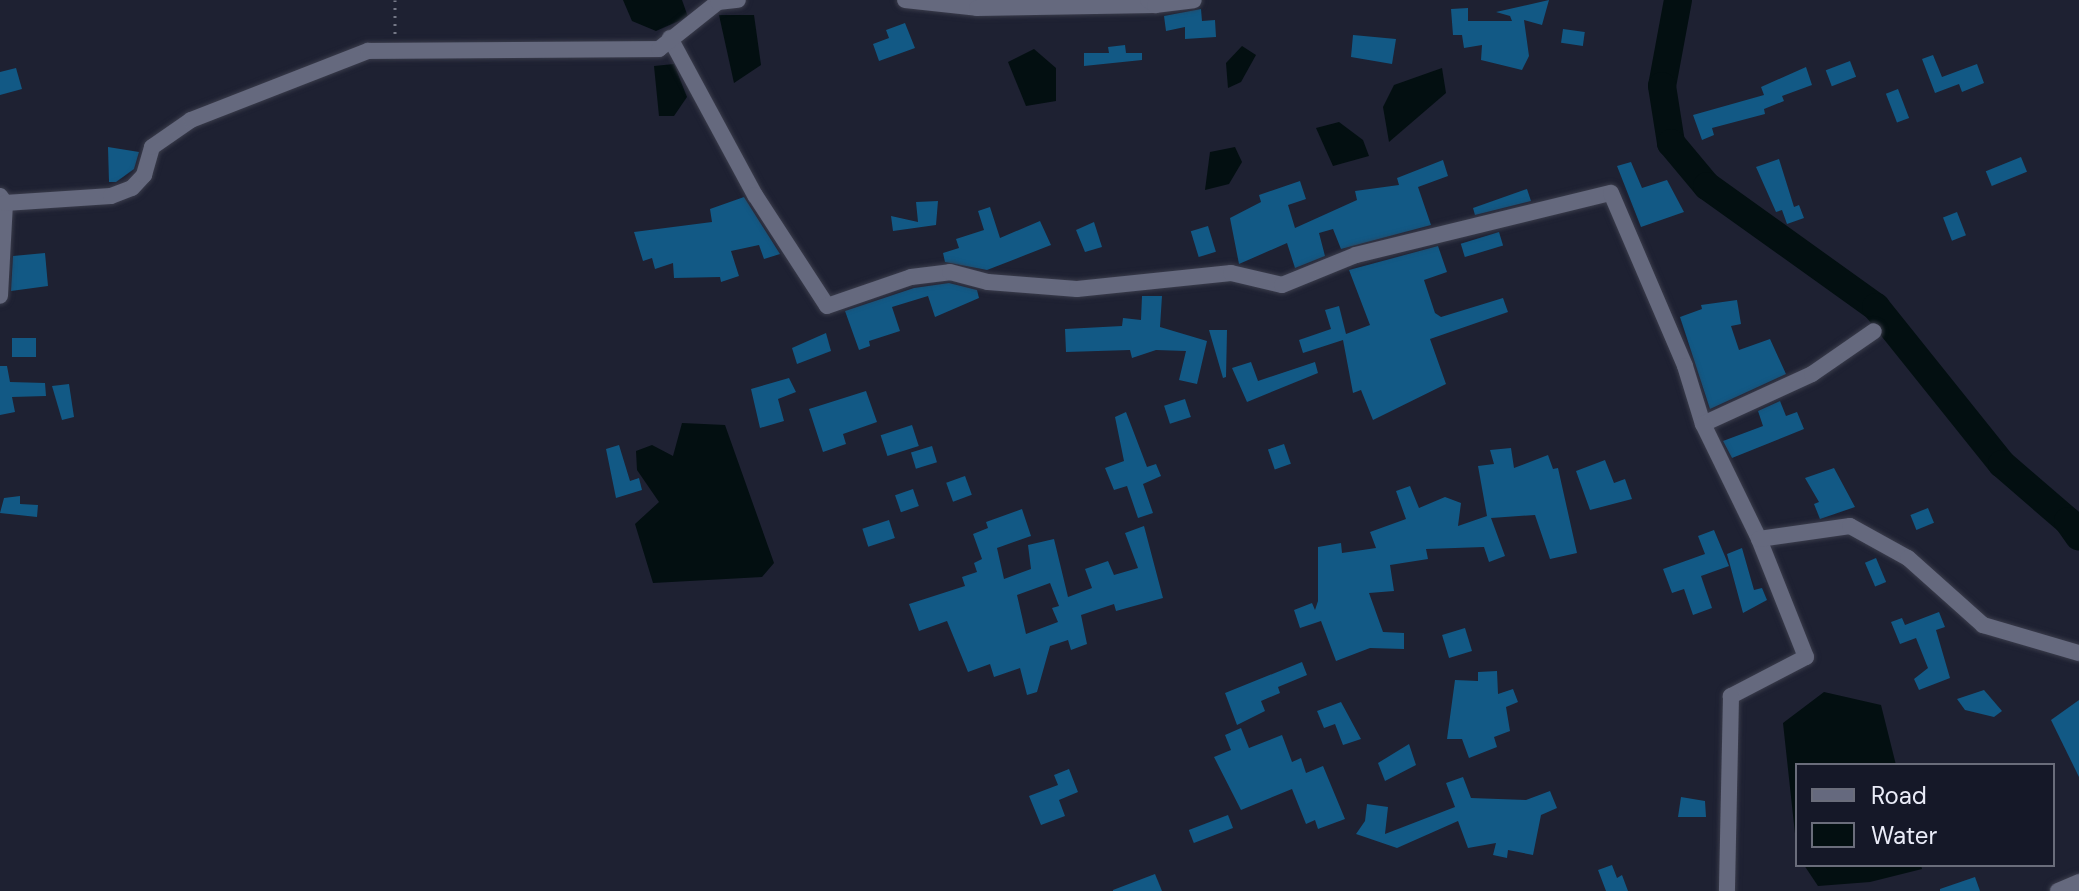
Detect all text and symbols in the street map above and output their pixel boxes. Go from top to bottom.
legend [1795,763,2055,867]
text: Road [1871,780,1927,811]
text: Water [1871,820,1937,851]

